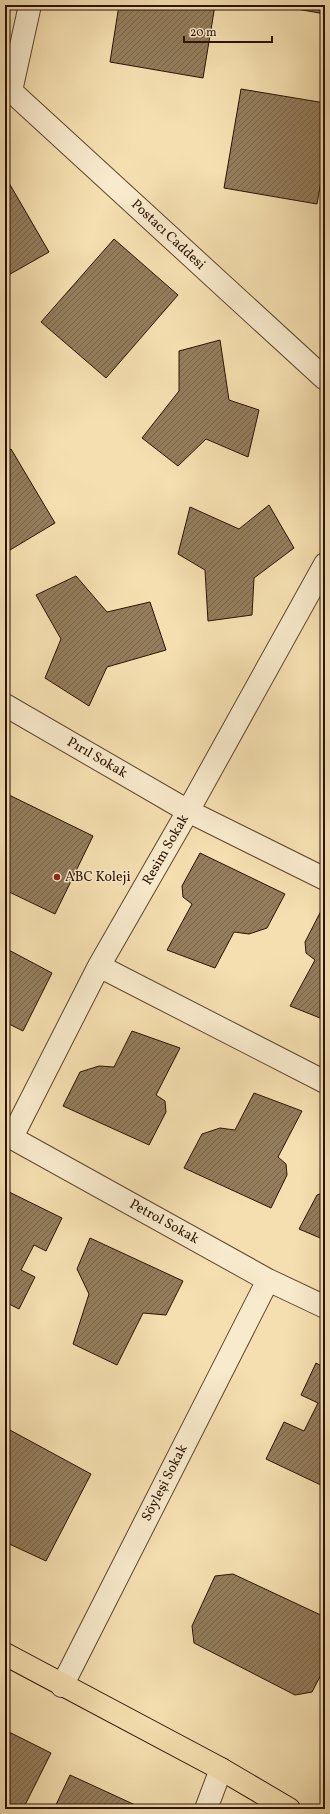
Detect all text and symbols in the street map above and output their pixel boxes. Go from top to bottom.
scale bar [184,18,272,44]
text: 20 m [190,25,217,41]
street label: Postacı Caddesi [127,196,209,274]
street label: Pırıl Sokak [63,733,131,783]
street label: Resim Sokak [138,811,194,889]
place label: ABC Koleji [65,868,131,887]
marker: ABC Koleji [52,872,62,882]
street label: Petrol Sokak [126,1195,203,1249]
street label: Söyleşi Sokak [138,1441,193,1525]

